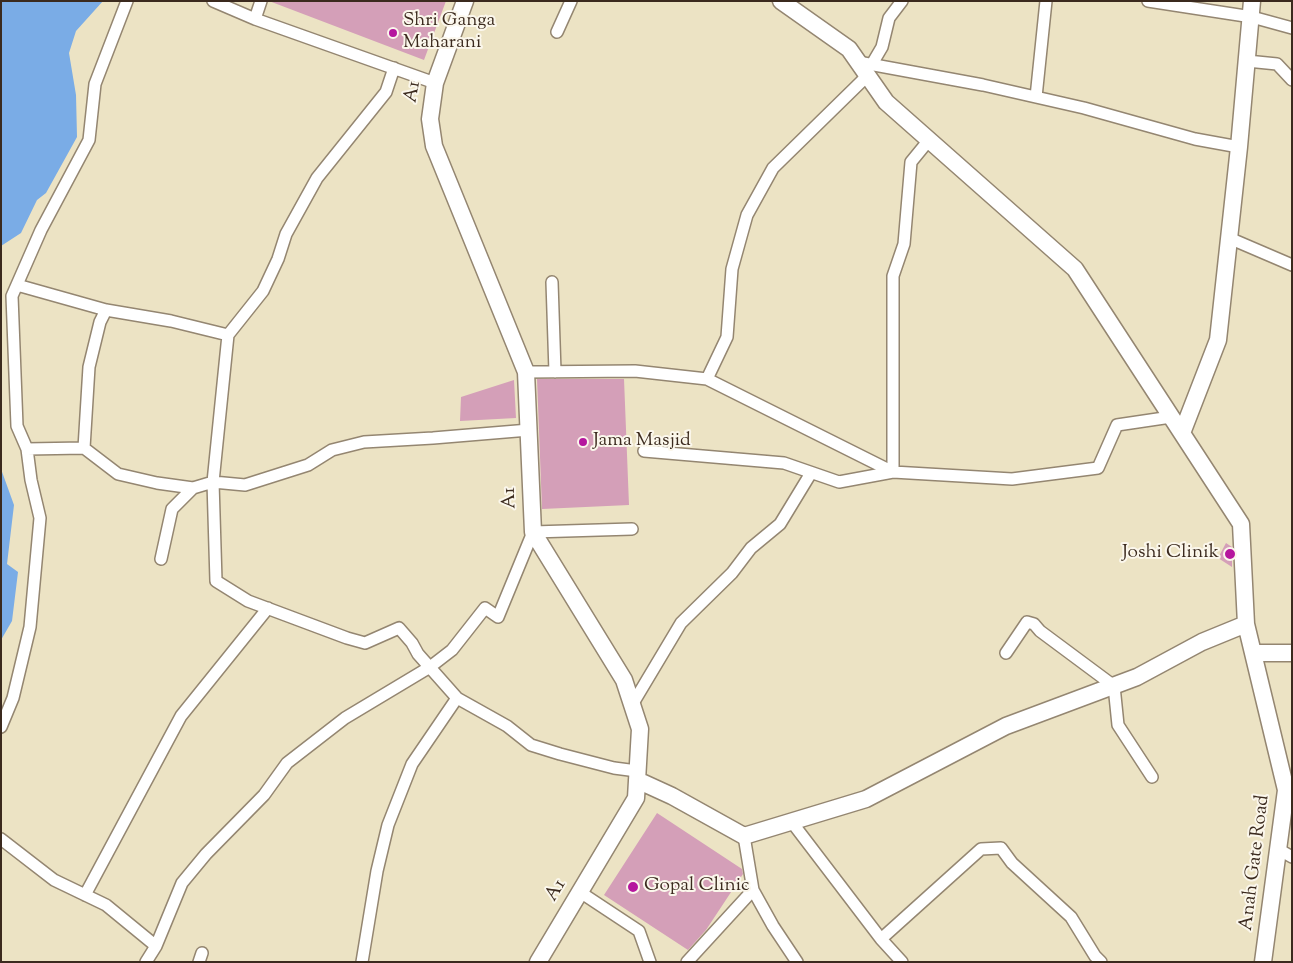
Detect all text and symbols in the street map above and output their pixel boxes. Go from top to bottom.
place label: Shri Ganga Maharani [403,11,495,55]
marker: Shri Ganga Maharani [387,27,399,39]
street label: A1 [401,79,427,105]
place label: Jama Masjid [593,431,691,453]
marker: Jama Masjid [577,436,589,448]
street label: A1 [499,487,523,509]
place label: Joshi Clinik [1122,543,1219,565]
marker: Joshi Clinik [1223,547,1237,561]
street label: Anah Gate Road [1236,794,1276,932]
street label: A1 [542,876,572,906]
place label: Gopal Clinic [644,876,750,898]
marker: Gopal Clinic [626,880,640,894]

